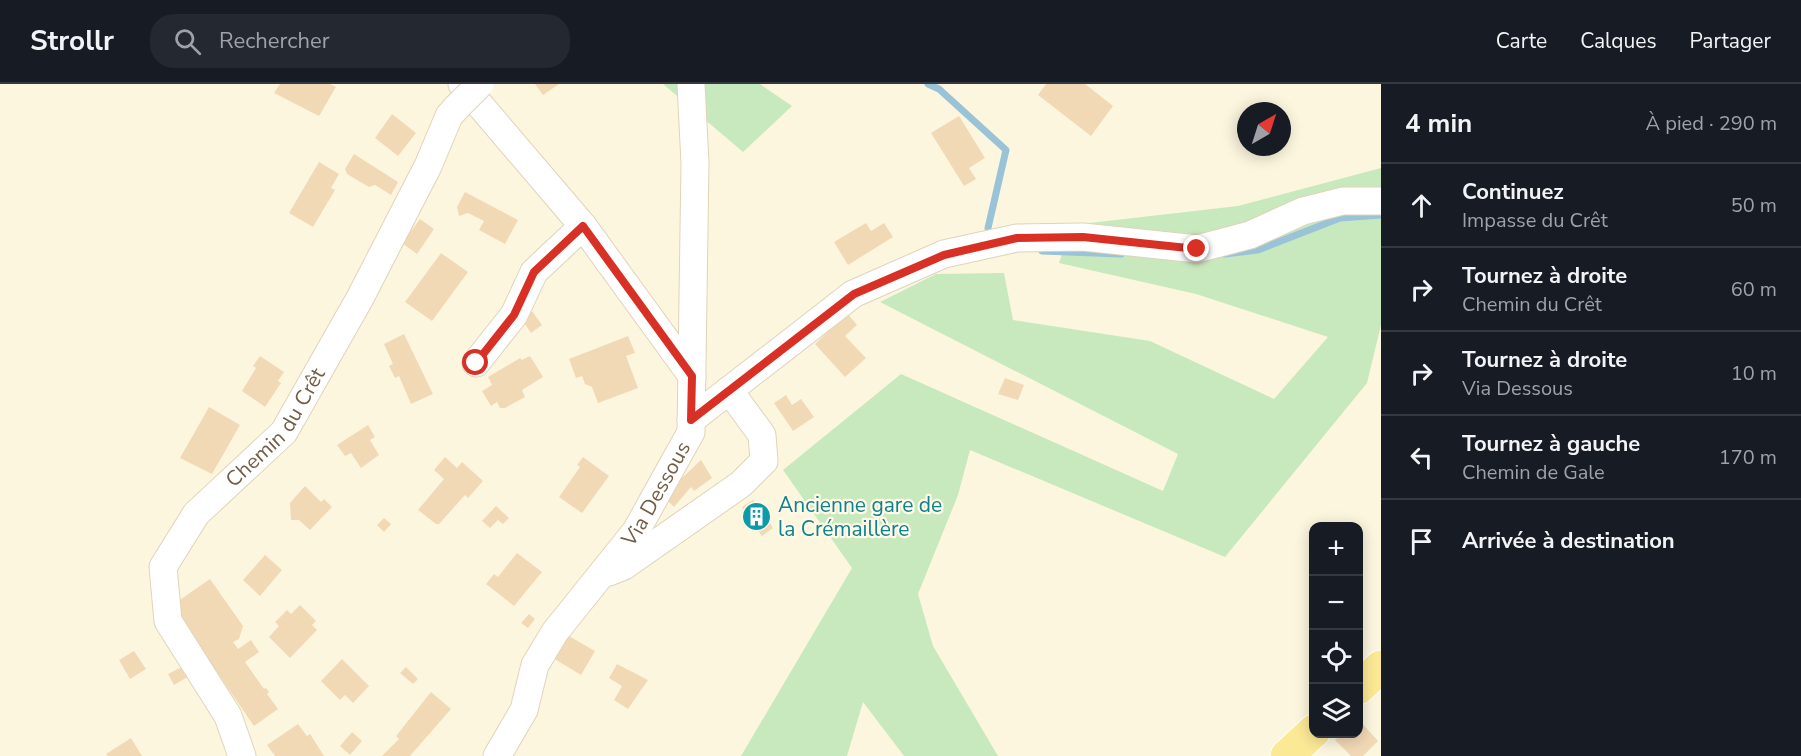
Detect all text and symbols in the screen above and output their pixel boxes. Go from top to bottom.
search box [150,14,570,68]
text: Strollr [30,22,114,60]
icon: search [171,25,204,58]
text: Rechercher [219,26,330,56]
text: Carte [1496,27,1547,55]
text: Calques [1580,27,1657,55]
text: Partager [1690,27,1771,55]
north arrow [1237,102,1291,156]
text: 4 min [1405,106,1472,141]
text: À pied · 290 m [1646,110,1777,137]
text: Continuez [1462,177,1564,207]
icon: ahead [1405,189,1438,222]
text: 50 m [1731,192,1777,219]
text: Impasse du Crêt [1462,207,1608,234]
route end [1183,235,1209,261]
text: Tournez à droite [1462,261,1627,291]
icon: right [1405,273,1438,306]
text: 60 m [1731,276,1777,303]
text: Chemin du Crêt [1462,291,1602,318]
text: Tournez à droite [1462,345,1627,375]
route start [462,349,488,375]
icon: right [1405,357,1438,390]
text: 10 m [1731,360,1777,387]
street label: Chemin du Crêt [219,362,332,493]
text: Via Dessous [1462,375,1573,402]
text: Tournez à gauche [1462,429,1640,459]
street label: Via Dessous [614,436,697,553]
icon: left [1405,441,1438,474]
text: 170 m [1719,444,1777,471]
text: Chemin de Gale [1462,459,1605,486]
place label: Ancienne gare de la Crémaillère [778,491,942,543]
building icon: Ancienne gare de la Crémaillère [741,501,773,533]
map controls [1309,522,1363,738]
button: + [1309,522,1363,576]
icon: arrive [1405,525,1438,558]
text: Arrivée à destination [1462,526,1675,556]
button: − [1309,576,1363,630]
button: locate [1309,630,1363,684]
button: layers [1309,684,1363,738]

